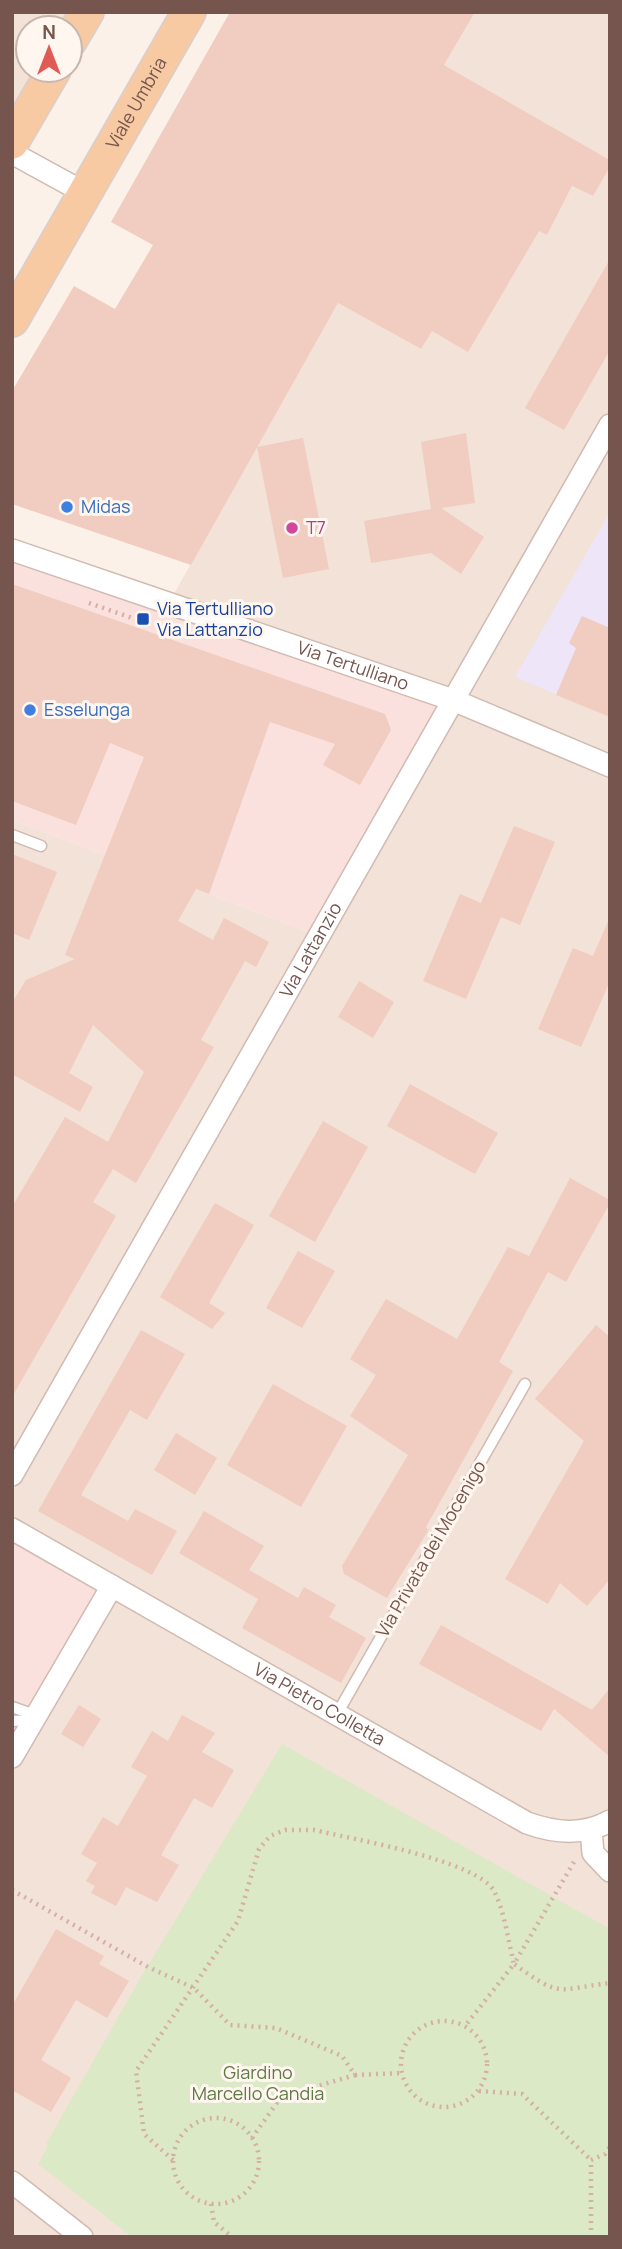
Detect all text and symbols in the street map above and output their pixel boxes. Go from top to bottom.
north arrow [14,14,84,84]
text: N [42,19,56,45]
street label: Viale Umbria [100,52,172,153]
place label: Midas [81,494,130,518]
marker: Midas [59,499,75,515]
place label: T7 [306,515,326,539]
marker: T7 [284,520,300,536]
place label: Via Tertulliano Via Lattanzio [157,596,273,641]
marker: Via Tertulliano Via Lattanzio [135,611,151,627]
street label: Via Tertulliano [294,635,412,695]
place label: Esselunga [44,697,130,721]
marker: Esselunga [22,702,38,718]
street label: Via Lattanzio [273,898,347,1002]
street label: Via Privata dei Mocenigo [370,1456,491,1641]
street label: Via Pietro Colletta [250,1657,390,1751]
park label: Giardino Marcello Candia [192,2060,324,2105]

